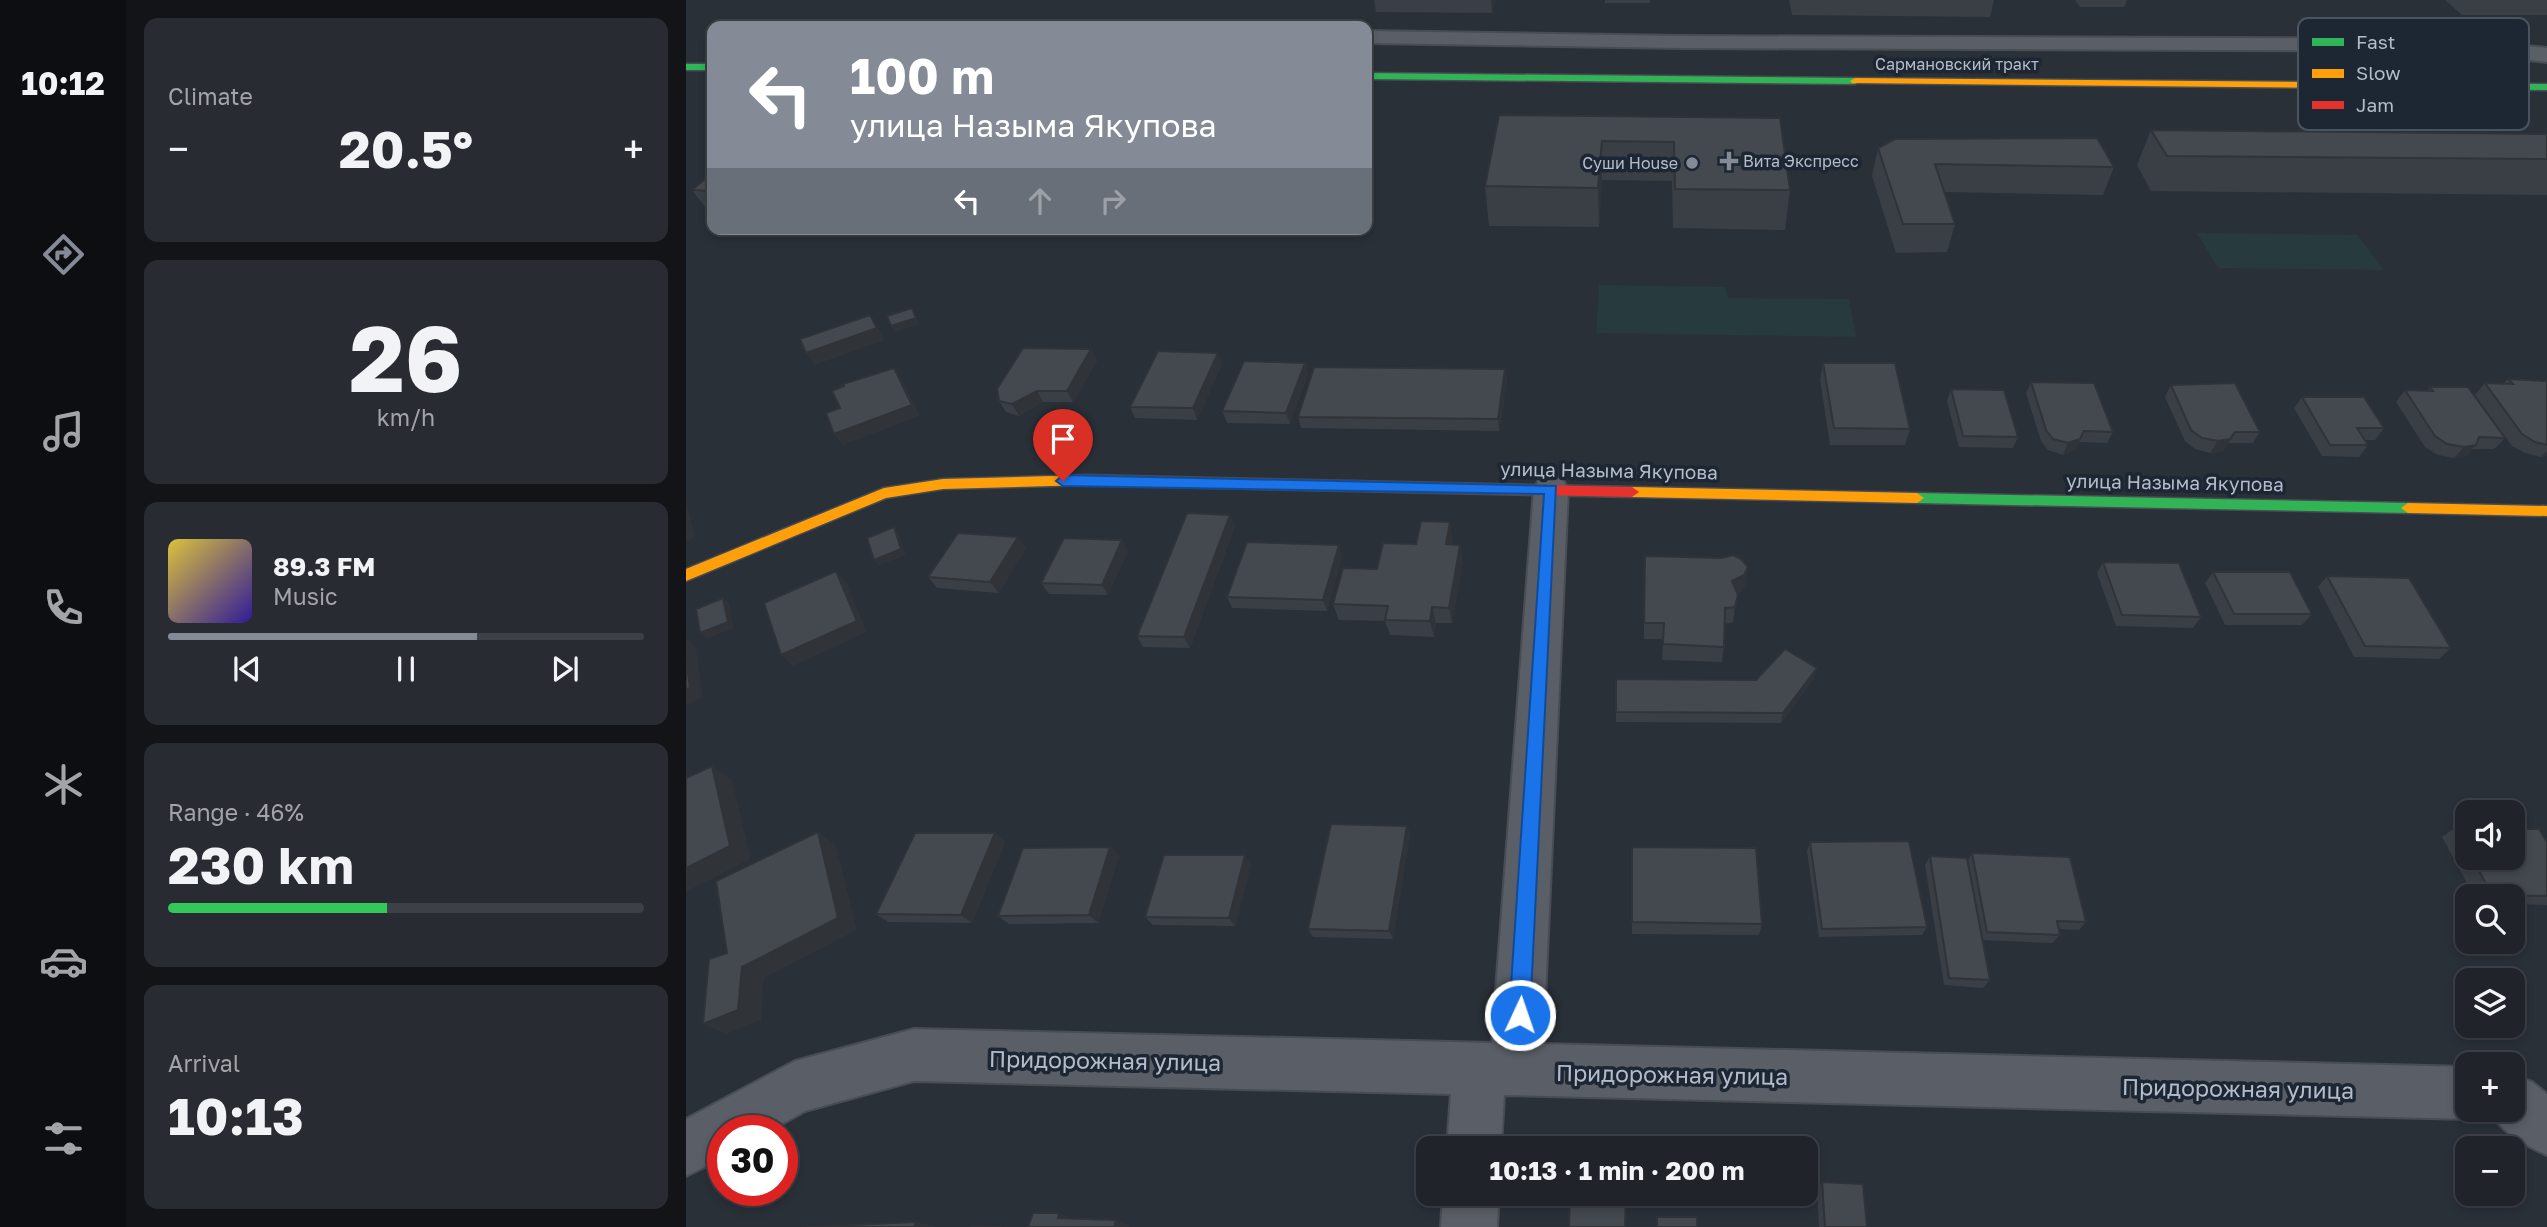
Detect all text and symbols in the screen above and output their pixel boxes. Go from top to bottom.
legend [2298,18,2529,130]
text: Fast [2356,30,2395,53]
text: 100 m [850,46,994,105]
icon: left [735,49,826,140]
street label: Сармановский тракт [1875,54,2039,74]
text: Slow [2356,61,2401,84]
text: 10:12 [21,64,105,102]
text: Climate [168,82,253,110]
text: Jam [2356,93,2394,116]
text: улица Назыма Якупова [850,106,1217,144]
text: 20.5° [339,117,473,179]
text: − [168,126,189,171]
text: + [623,126,644,171]
place label: Вита Экспресс [1743,151,1859,171]
place label: Суши House [1582,153,1678,173]
marker: Вита Экспресс [1721,153,1737,169]
marker: Суши House [1684,155,1700,171]
icon: left [948,182,986,220]
icon: ahead [1021,182,1059,220]
icon: right [1094,182,1132,220]
icon: directions [39,230,88,279]
text: 26 [349,303,463,412]
text: km/h [377,403,435,431]
icon: music [39,407,88,456]
pin [1033,409,1093,481]
icon: arrive [1044,420,1082,458]
street label: улица Назыма Якупова [1500,457,1718,483]
street label: улица Назыма Якупова [2066,469,2284,495]
text: 89.3 FM [273,551,375,582]
text: Music [273,582,338,610]
icon: phone [39,583,88,632]
icon: previous [228,650,266,688]
icon: pause [387,650,425,688]
icon: next [546,650,584,688]
icon: climate [39,760,88,809]
text: Range · 46% [168,798,304,826]
map controls [2455,800,2525,1206]
button: sound [2455,800,2525,870]
text: 230 km [168,833,354,895]
button: search [2455,884,2525,954]
icon: car [39,937,88,986]
button: layers [2455,968,2525,1038]
position arrow [1483,978,1557,1052]
street label: Придорожная улица [989,1044,1221,1076]
text: Arrival [168,1049,240,1077]
button: + [2455,1052,2525,1122]
street label: Придорожная улица [1556,1058,1788,1090]
street label: Придорожная улица [2122,1072,2354,1104]
text: 10:13 [168,1084,304,1146]
icon: filters [39,1114,88,1163]
speed limit sign: 30 [707,1115,798,1206]
button: − [2455,1136,2525,1206]
text: 10:13 · 1 min · 200 m [1490,1155,1744,1186]

